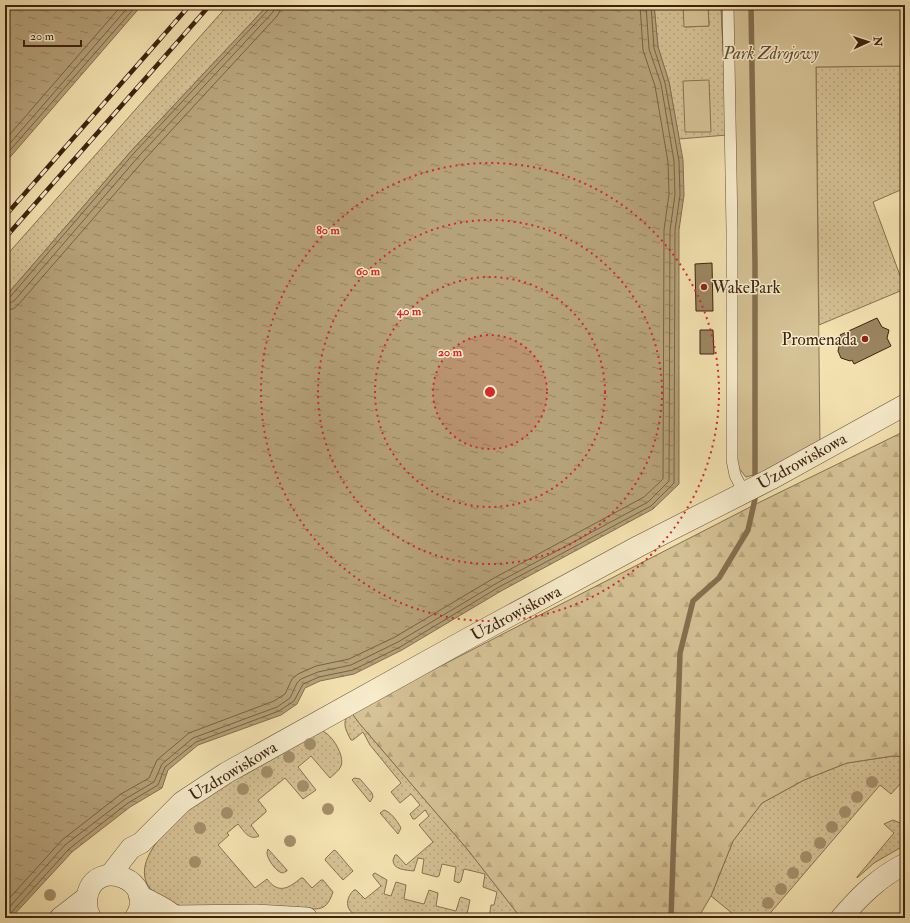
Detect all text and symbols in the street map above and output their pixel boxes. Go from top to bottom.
scale bar [24,22,81,48]
north arrow [848,22,888,62]
text: 20 m [30,29,55,44]
text: N [871,35,884,48]
park label: Park Zdrojowy [722,43,819,64]
text: 80 m [316,223,340,238]
text: 60 m [356,264,381,279]
place label: WakePark [711,277,781,298]
marker: WakePark [699,282,709,292]
text: 40 m [396,304,422,319]
place label: Promenada [781,329,858,350]
marker: Promenada [860,334,870,344]
text: 20 m [438,345,463,360]
centre of rings [483,385,497,399]
street label: Uzdrowiskowa [754,427,851,494]
street label: Uzdrowiskowa [467,580,566,646]
street label: Uzdrowiskowa [185,736,282,806]

